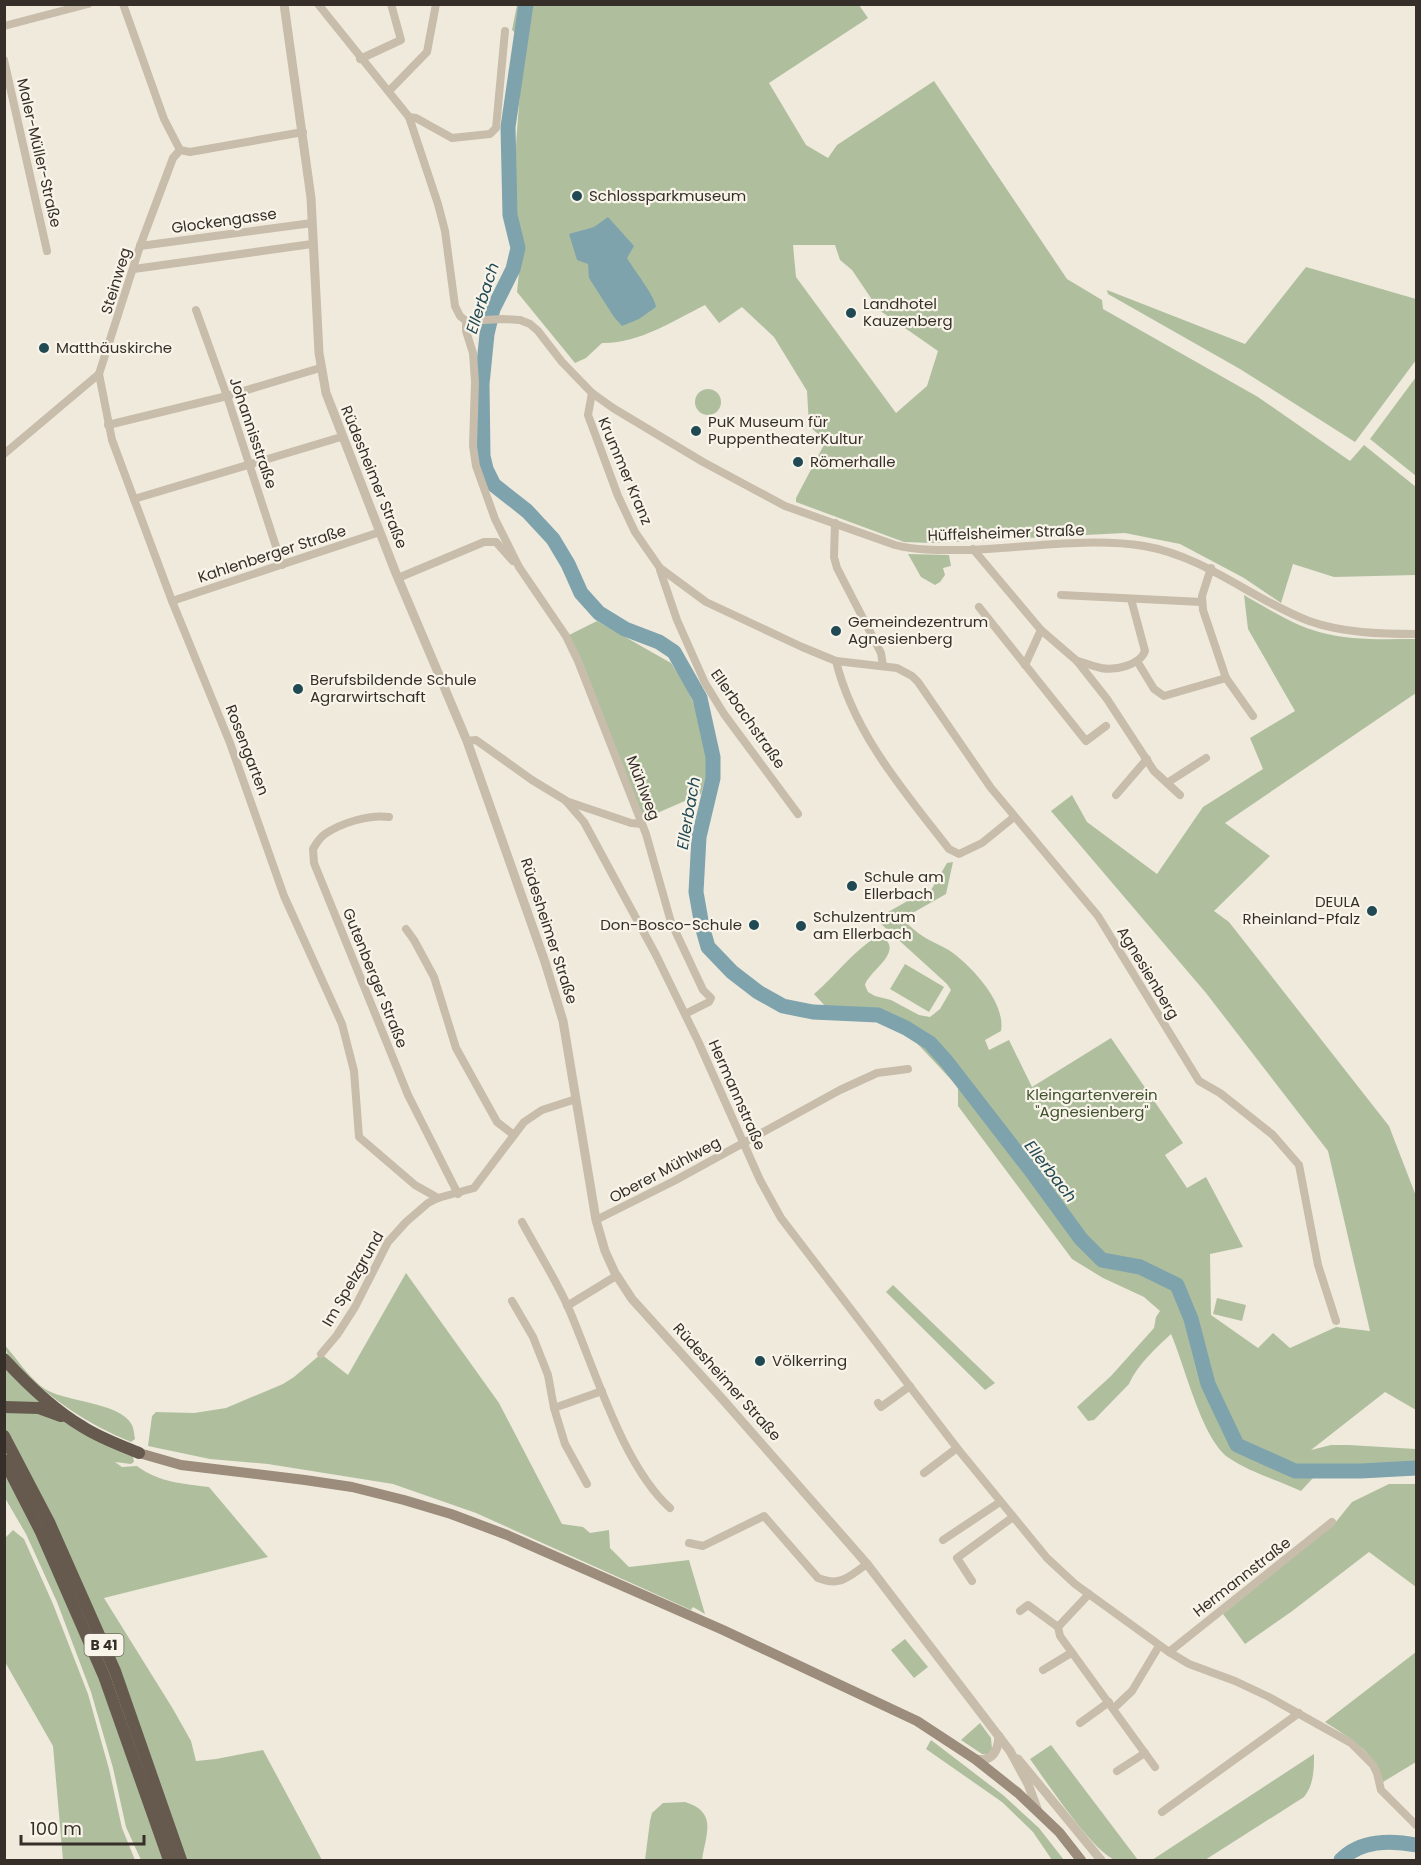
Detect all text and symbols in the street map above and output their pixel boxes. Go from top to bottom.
street label: Maler-Müller-Straße [12,76,67,230]
place label: Schlossparkmuseum [589,185,746,206]
marker: Schlossparkmuseum [570,189,584,203]
street label: Glockengasse [170,203,278,238]
street label: Steinweg [95,245,136,317]
water label: Ellerbach [460,260,505,337]
place label: Landhotel Kauzenberg [863,293,953,331]
marker: Landhotel Kauzenberg [844,306,858,320]
place label: Matthäuskirche [56,337,172,358]
marker: Matthäuskirche [37,341,51,355]
street label: Johannisstraße [225,374,282,491]
street label: Rüdesheimer Straße [336,402,413,551]
place label: PuK Museum für PuppentheaterKultur [708,411,864,449]
street label: Krummer Kranz [593,414,658,528]
marker: PuK Museum für PuppentheaterKultur [689,424,703,438]
place label: Römerhalle [810,451,896,472]
marker: Römerhalle [791,455,805,469]
street label: Hüffelsheimer Straße [927,519,1085,546]
street label: Kahlenberger Straße [195,520,349,587]
place label: Gemeindezentrum Agnesienberg [848,611,988,649]
marker: Gemeindezentrum Agnesienberg [829,624,843,638]
street label: Ellerbachstraße [706,665,791,773]
place label: Berufsbildende Schule Agrarwirtschaft [310,669,477,707]
marker: Berufsbildende Schule Agrarwirtschaft [291,682,305,696]
street label: Rosengarten [221,701,274,798]
street label: Mühlweg [622,753,665,823]
water label: Ellerbach [671,775,706,851]
street label: Rüdesheimer Straße [516,855,583,1007]
place label: Schule am Ellerbach [864,866,944,904]
marker: Schule am Ellerbach [845,879,859,893]
place label: DEULA Rheinland-Pfalz [1243,891,1360,929]
marker: DEULA Rheinland-Pfalz [1365,904,1379,918]
street label: Gutenberger Straße [338,905,413,1051]
place label: Schulzentrum am Ellerbach [813,906,916,944]
place label: Don-Bosco-Schule [600,914,742,935]
marker: Don-Bosco-Schule [747,918,761,932]
marker: Schulzentrum am Ellerbach [794,919,808,933]
street label: Agnesienberg [1112,922,1184,1023]
street label: Hermannstraße [704,1036,771,1153]
park label: Kleingartenverein "Agnesienberg" [1026,1084,1158,1122]
street label: Oberer Mühlweg [605,1131,724,1208]
water label: Ellerbach [1019,1135,1082,1207]
street label: Im Spelzgrund [317,1227,388,1330]
street label: Rüdesheimer Straße [669,1318,786,1445]
place label: Völkerring [772,1350,847,1371]
marker: Völkerring [753,1354,767,1368]
street label: Hermannstraße [1188,1532,1295,1621]
road number: B 41 [84,1634,124,1656]
scale bar [21,1808,144,1846]
text: 100 m [30,1816,82,1841]

